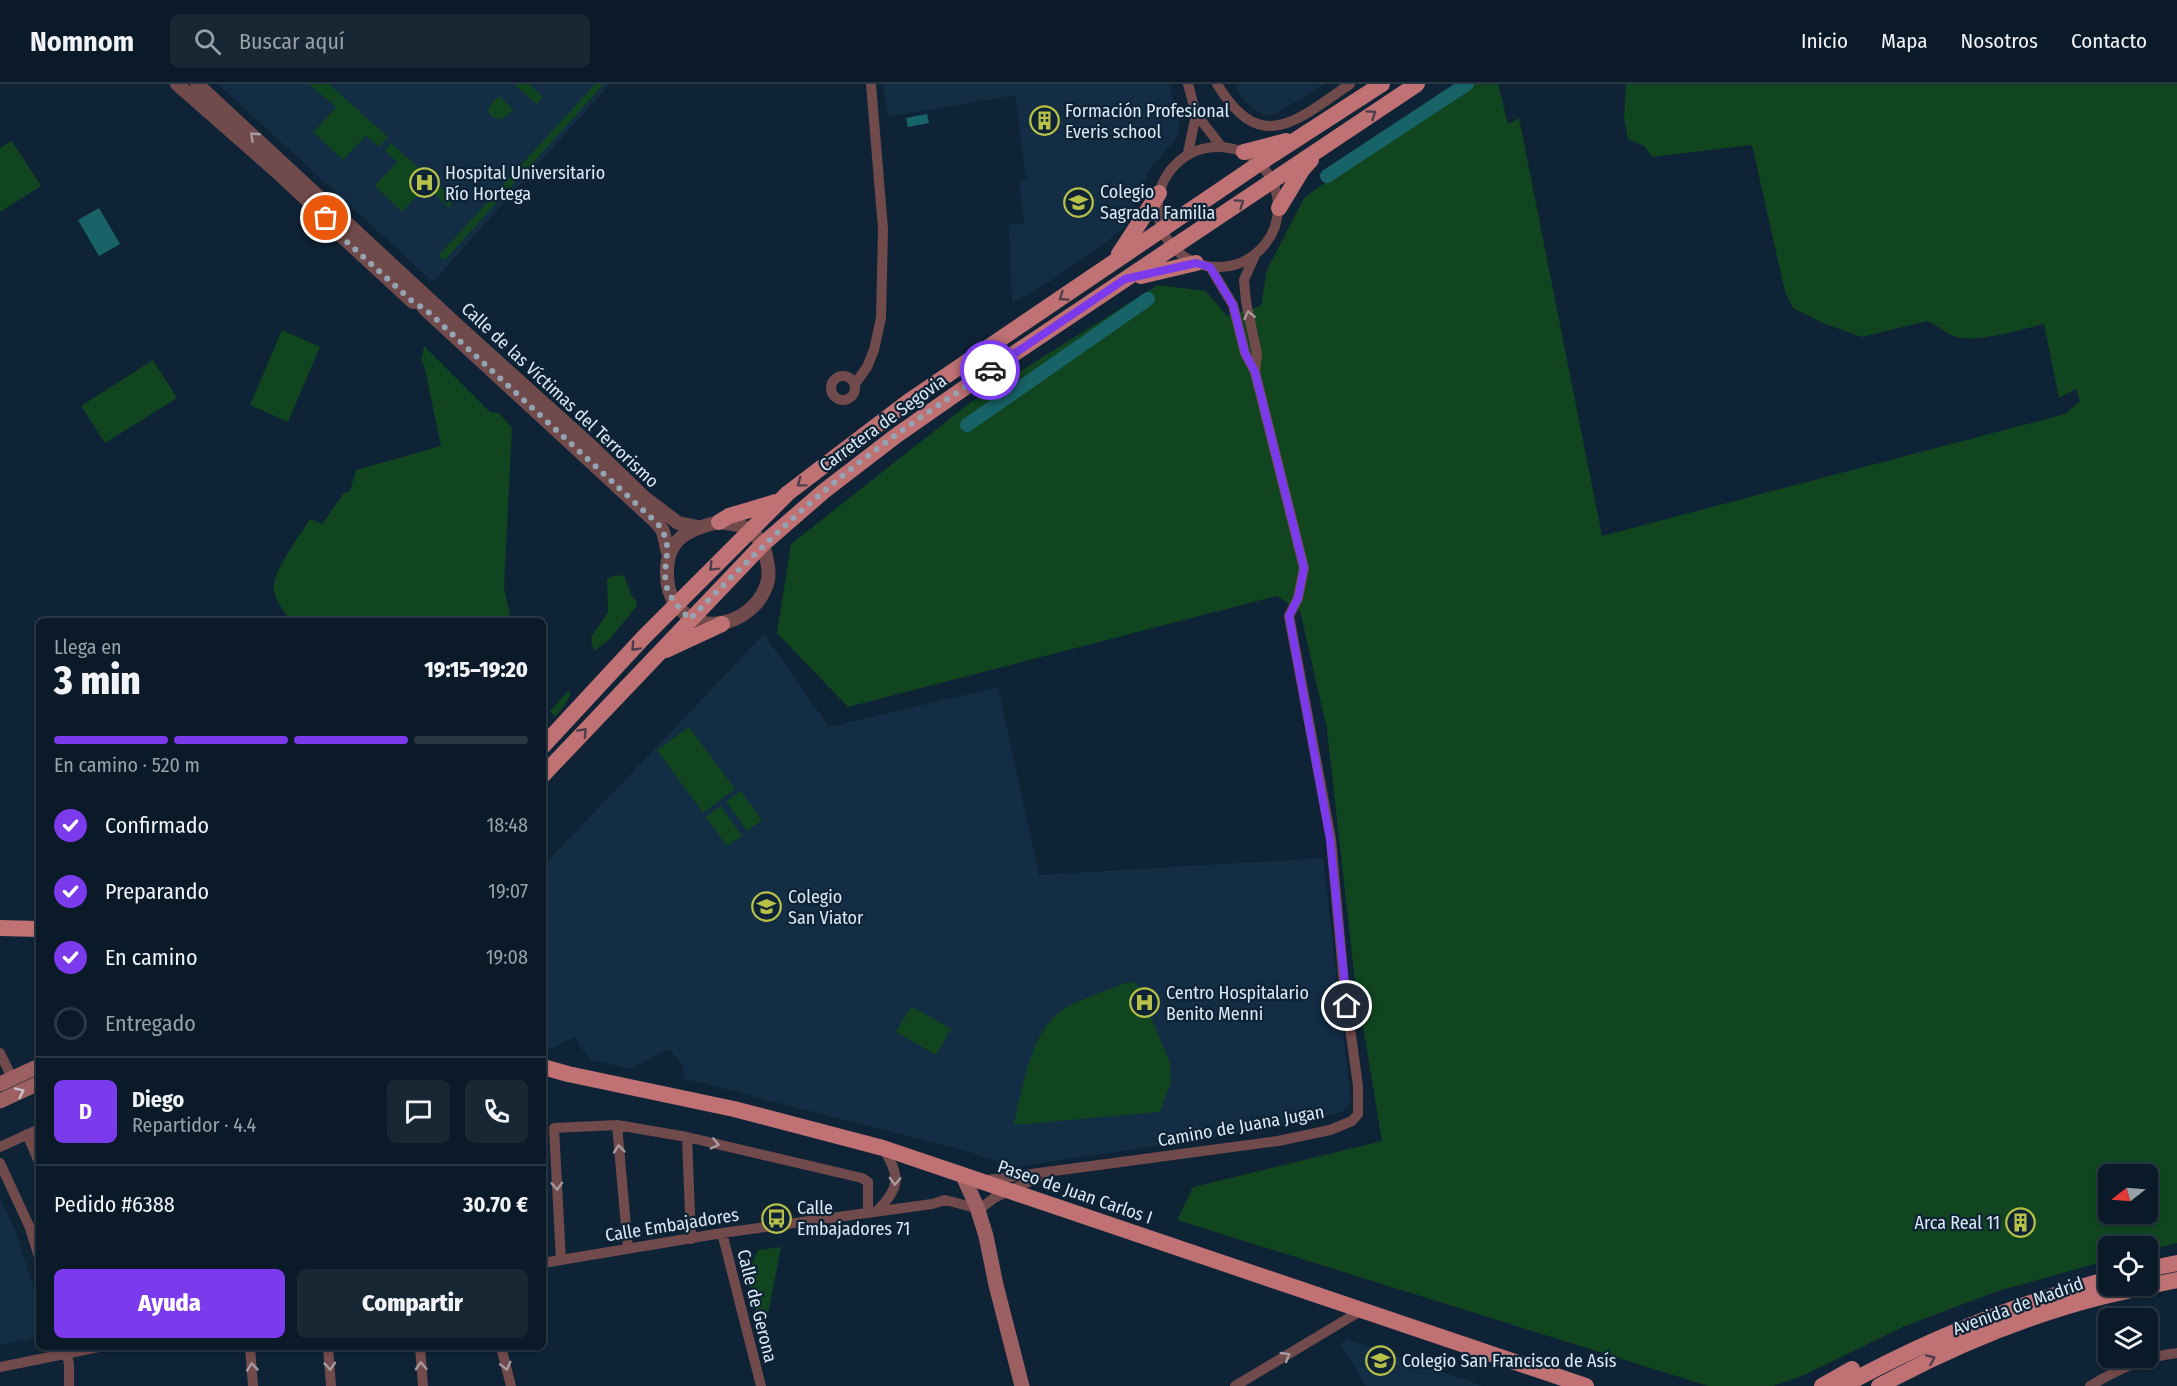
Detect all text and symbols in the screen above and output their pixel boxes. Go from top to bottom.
search box [170,14,590,68]
text: Nomnom [30,25,134,58]
icon: search [191,25,224,58]
text: Buscar aquí [239,28,344,55]
text: Inicio [1801,28,1848,54]
text: Mapa [1881,28,1928,54]
text: Nosotros [1961,28,2038,54]
text: Contacto [2071,28,2147,54]
place label: Formación Profesional Everis school [1065,100,1229,143]
building icon: Formación Profesional Everis school [1028,105,1060,137]
one-way arrow [1365,110,1376,121]
one-way arrow [250,133,261,144]
place label: Hospital Universitario Río Hortega [445,162,605,205]
hospital icon: Hospital Universitario Río Hortega [408,167,440,199]
place label: Colegio Sagrada Familia [1100,181,1216,224]
school or university icon: Colegio Sagrada Familia [1063,186,1095,218]
pin [300,192,351,243]
one-way arrow [1233,199,1244,210]
icon: bag [309,201,342,234]
one-way arrow [1059,290,1070,301]
street label: Calle de las Víctimas del Terrorismo [457,298,663,492]
one-way arrow [1243,310,1256,320]
courier [960,340,1020,400]
icon: car [974,354,1007,387]
street label: Carretera de Segovia [815,369,951,476]
one-way arrow [797,476,808,487]
one-way arrow [709,561,720,571]
text: Llega en [54,635,122,659]
one-way arrow [632,639,643,650]
text: 19:15–19:20 [424,656,528,683]
text: 3 min [54,658,141,704]
one-way arrow [576,728,587,739]
text: En camino · 520 m [54,753,200,777]
icon: check [54,809,87,842]
text: Confirmado [105,812,209,839]
text: 18:48 [486,813,528,837]
icon: check [54,875,87,908]
text: Preparando [105,878,209,905]
text: 19:07 [488,879,528,903]
place label: Colegio San Viator [788,886,864,929]
school or university icon: Colegio San Viator [751,891,783,923]
icon: check [54,941,87,974]
text: En camino [105,944,197,971]
text: 19:08 [486,945,528,969]
pin [1321,980,1372,1031]
place label: Centro Hospitalario Benito Menni [1166,982,1309,1025]
hospital icon: Centro Hospitalario Benito Menni [1129,987,1161,1019]
icon: home [1330,989,1363,1022]
text: Entregado [105,1010,196,1037]
button: chat [387,1080,450,1143]
button: phone [465,1080,528,1143]
text: Diego [132,1086,184,1113]
one-way arrow [13,1087,24,1099]
text: D [79,1098,92,1125]
street label: Camino de Juana Jugan [1156,1101,1326,1151]
text: Repartidor · 4.4 [132,1113,256,1137]
one-way arrow [710,1137,720,1150]
one-way arrow [613,1144,626,1153]
street label: Paseo de Juan Carlos I [995,1155,1155,1229]
north arrow [2098,1164,2158,1224]
map controls [2098,1164,2158,1368]
one-way arrow [889,1176,901,1185]
one-way arrow [550,1182,563,1191]
text: Pedido #6388 [54,1191,175,1218]
text: 30.70 € [463,1191,528,1218]
place label: Calle Embajadores 71 [797,1197,910,1240]
bus stop icon: Calle Embajadores 71 [760,1202,792,1234]
street label: Calle Embajadores [604,1204,741,1246]
building icon: Arca Real 11 [2005,1207,2037,1239]
place label: Arca Real 11 [1915,1212,2000,1234]
button: locate [2098,1236,2158,1296]
street label: Calle de Gerona [732,1247,782,1365]
button: Ayuda [54,1269,285,1338]
button: Compartir [297,1269,528,1338]
street label: Avenida de Madrid [1950,1272,2086,1340]
button: layers [2098,1308,2158,1368]
school or university icon: Colegio San Francisco de Asís [1365,1345,1397,1377]
place label: Colegio San Francisco de Asís [1402,1350,1617,1372]
one-way arrow [1280,1352,1290,1363]
one-way arrow [1924,1354,1935,1366]
one-way arrow [498,1361,511,1371]
one-way arrow [246,1362,258,1371]
one-way arrow [323,1362,336,1371]
one-way arrow [415,1362,428,1371]

